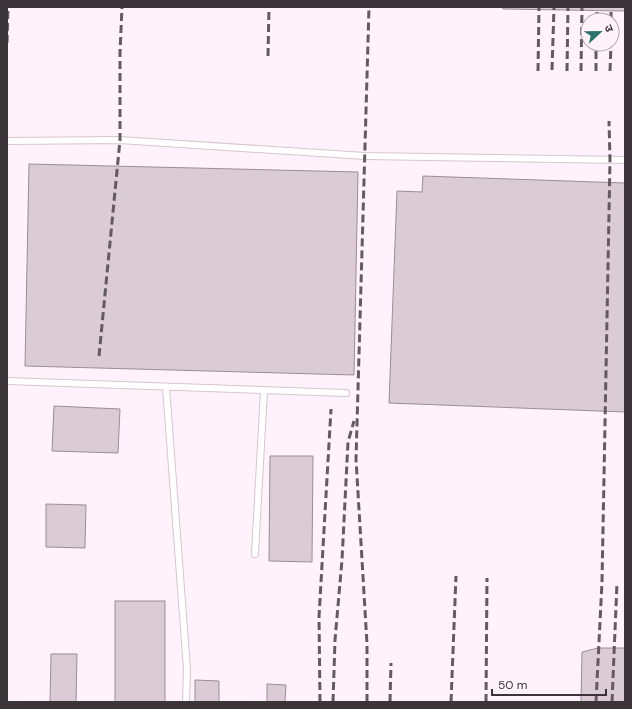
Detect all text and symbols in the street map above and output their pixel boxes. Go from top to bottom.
north arrow [580,12,620,52]
text: उ [602,23,617,34]
scale bar [492,671,606,697]
text: 50 m [498,677,527,693]

